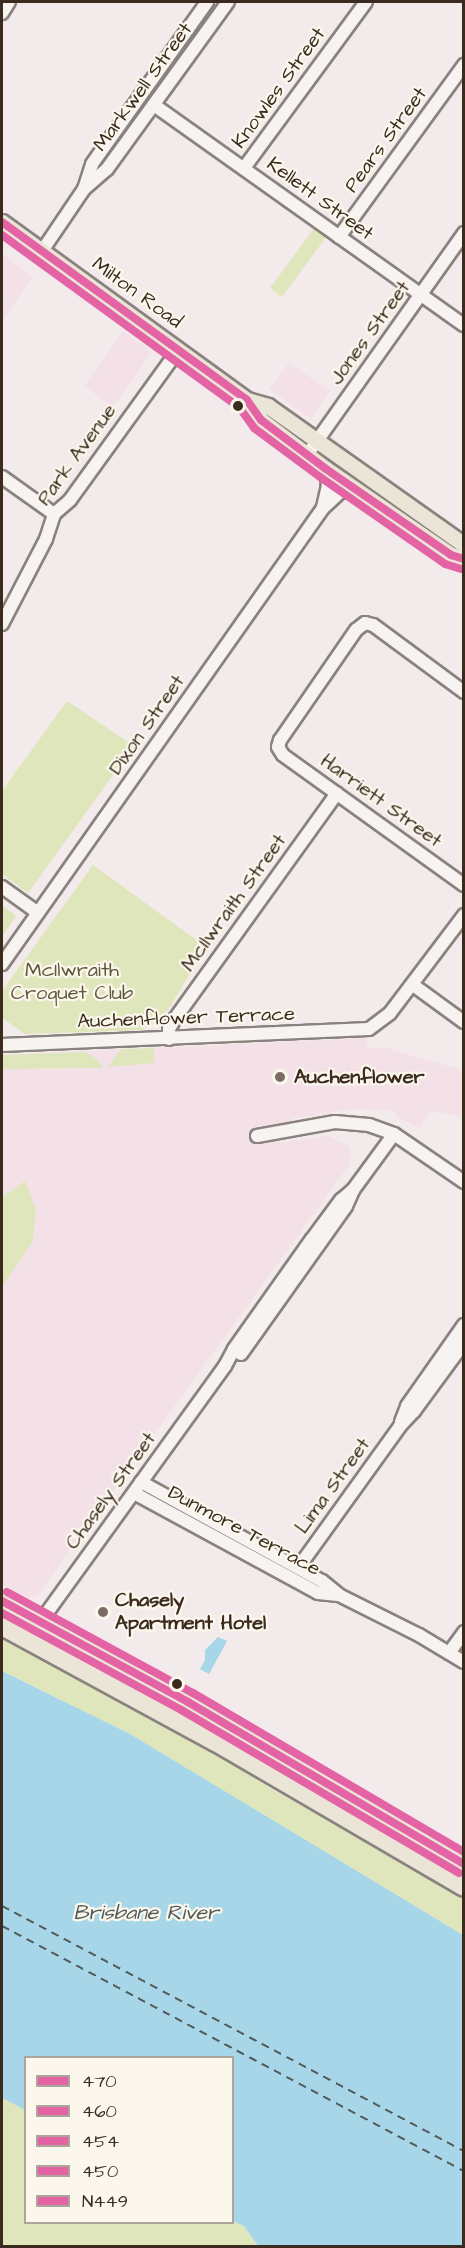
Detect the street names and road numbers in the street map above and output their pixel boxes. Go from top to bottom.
street label: Markwell Street [88,18,198,156]
street label: Knowles Street [227,23,331,153]
street label: Pears Street [340,83,432,197]
street label: Kellett Street [262,152,378,246]
street label: Milton Road [87,252,187,334]
street label: Jones Street [324,276,416,390]
street label: Park Avenue [32,400,122,510]
street label: Dixon Street [104,670,190,780]
street label: Harriett Street [316,749,446,853]
street label: McIlwraith Street [176,830,292,976]
street label: Auchenflower Terrace [77,1002,295,1034]
street label: Chasely Street [60,1428,162,1554]
street label: Lima Street [290,1434,376,1538]
street label: Dunmore Terrace [164,1481,324,1581]

